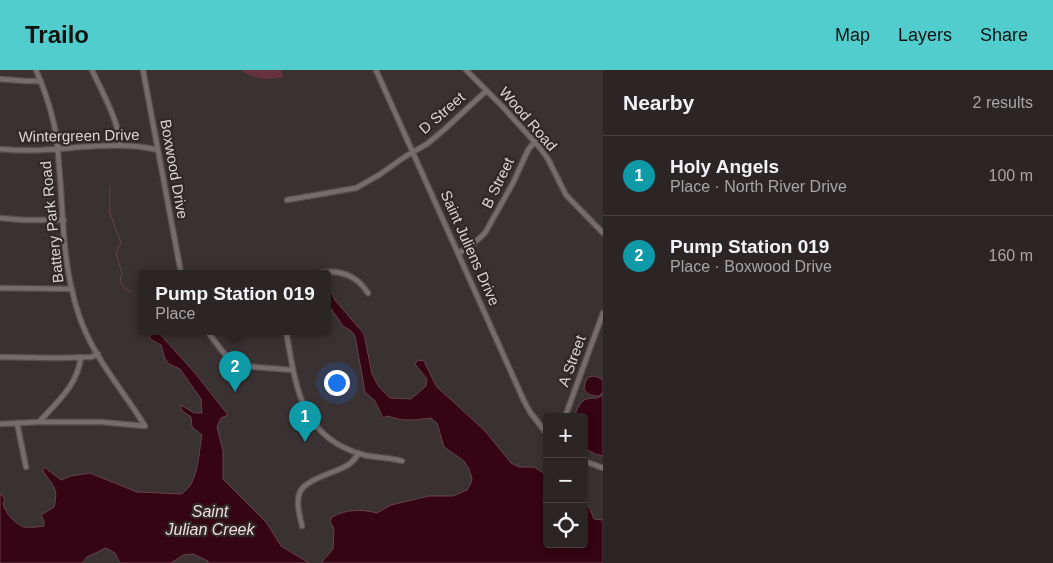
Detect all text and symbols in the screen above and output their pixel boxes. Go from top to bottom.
text: Trailo [25,21,89,48]
text: Map [835,25,870,45]
text: Layers [898,25,952,45]
text: Share [980,25,1028,45]
street label: Wood Road [496,83,561,154]
street label: D Street [415,88,469,137]
text: Nearby [623,91,694,114]
text: 2 results [973,94,1033,111]
street label: Boxwood Drive [157,118,192,220]
street label: Wintergreen Drive [18,126,140,145]
street label: B Street [478,154,517,211]
text: Holy Angels [670,156,779,177]
street label: Battery Park Road [37,160,66,284]
text: 1 [635,167,643,184]
text: 100 m [989,167,1033,184]
text: Place · North River Drive [670,178,847,195]
street label: Saint Juliens Drive [437,188,503,308]
text: Pump Station 019 [670,236,829,257]
text: 2 [635,247,643,264]
text: 160 m [989,247,1033,264]
text: Place · Boxwood Drive [670,258,832,275]
popup [139,270,331,335]
text: Pump Station 019 [155,283,315,304]
text: Place [155,305,195,322]
street label: A Street [554,332,589,389]
pin: 2 [219,351,251,392]
your location [324,370,350,396]
pin: 1 [289,401,321,442]
map controls [543,413,588,548]
button: + [543,413,588,458]
button: − [543,458,588,503]
water label: Saint Julian Creek [165,503,255,538]
button: locate [543,503,588,548]

